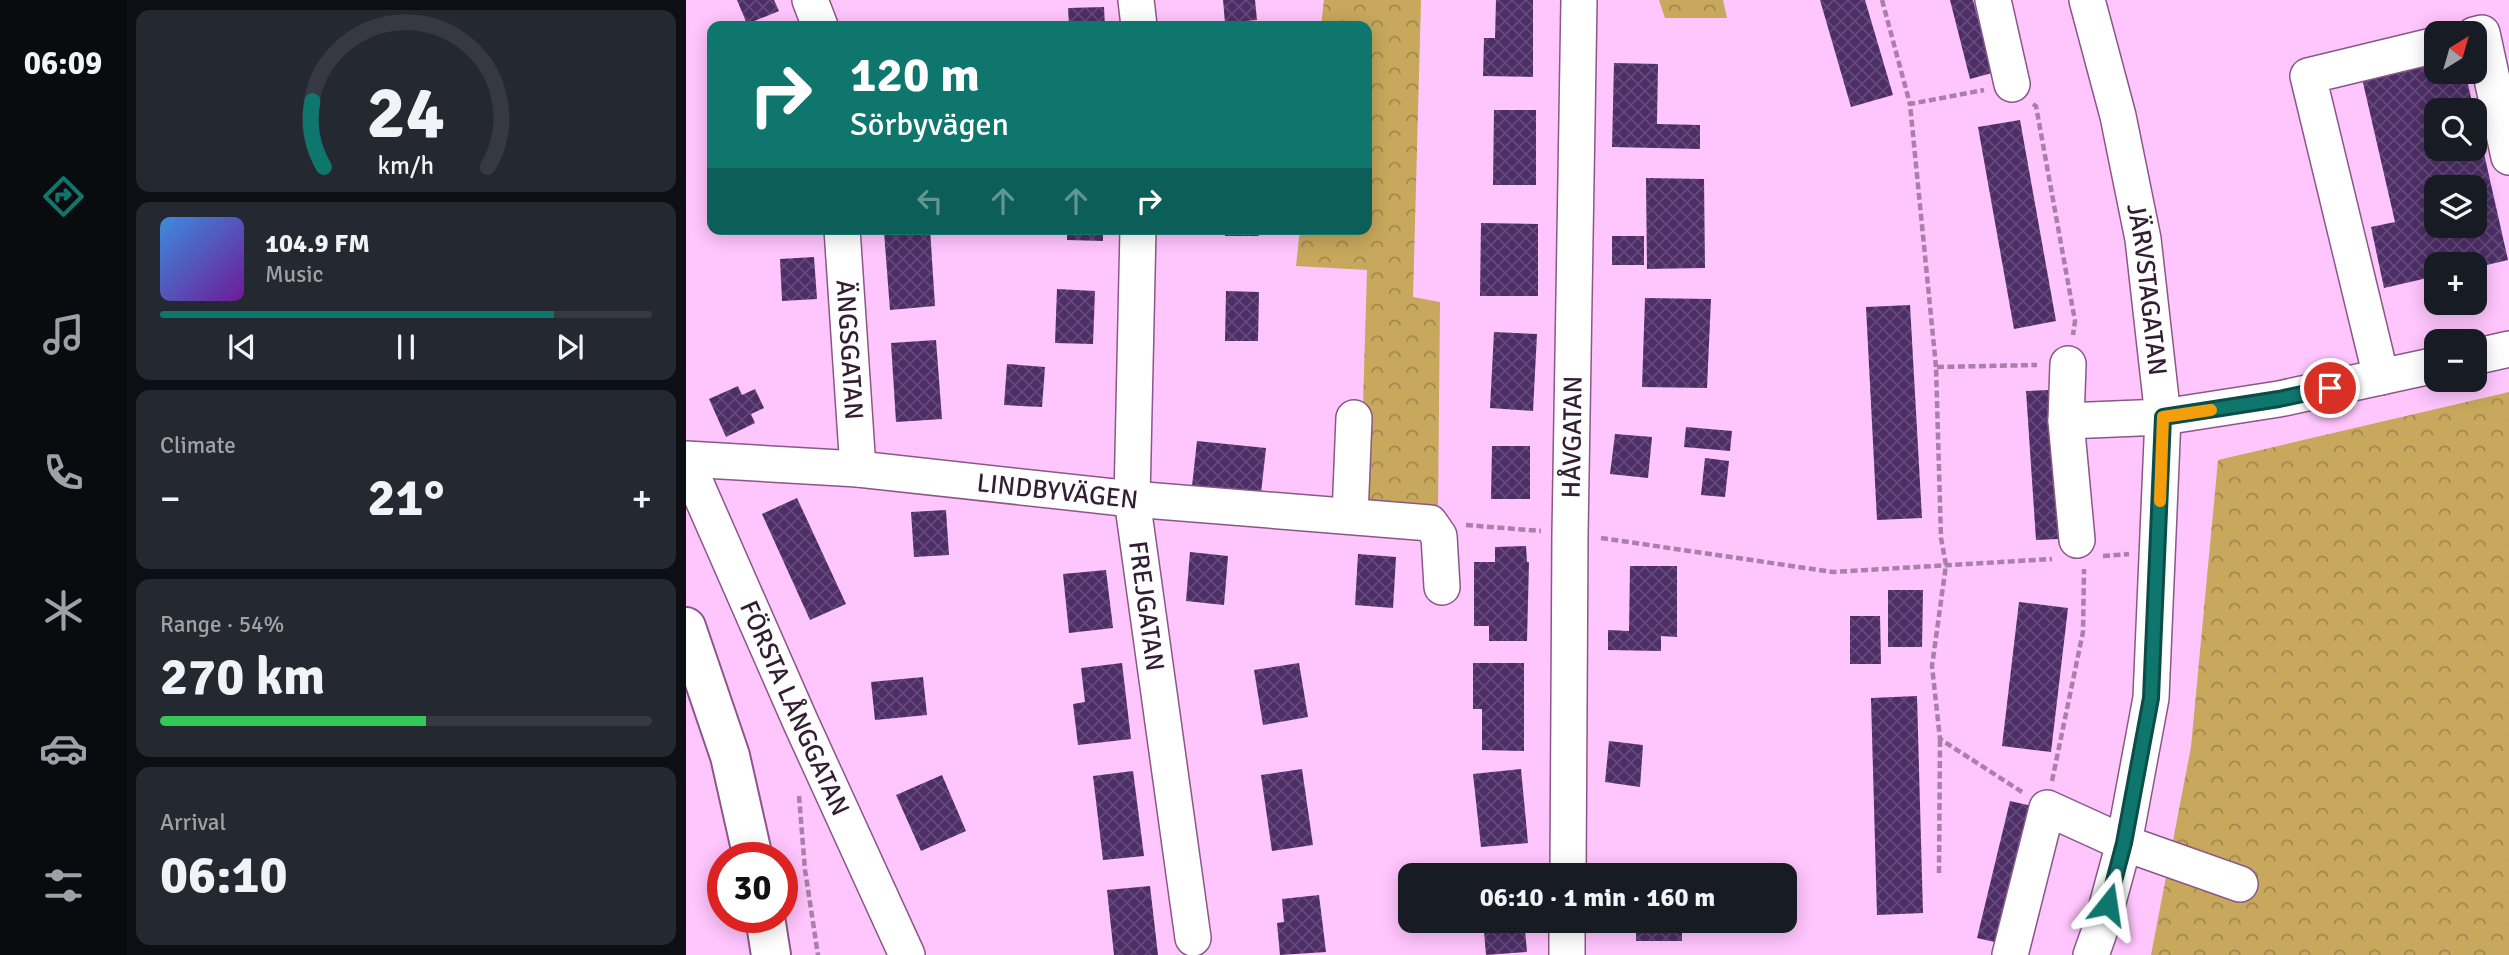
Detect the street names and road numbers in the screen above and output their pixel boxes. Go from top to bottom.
street label: JÄRVSTAGATAN [2119,200,2173,377]
street label: ÄNGSGATAN [828,279,870,421]
street label: HÅVGATAN [1556,375,1590,499]
street label: LINDBYVÄGEN [975,467,1140,517]
street label: FREJGATAN [1121,539,1171,673]
street label: FÖRSTA LÅNGGATAN [732,596,856,821]

